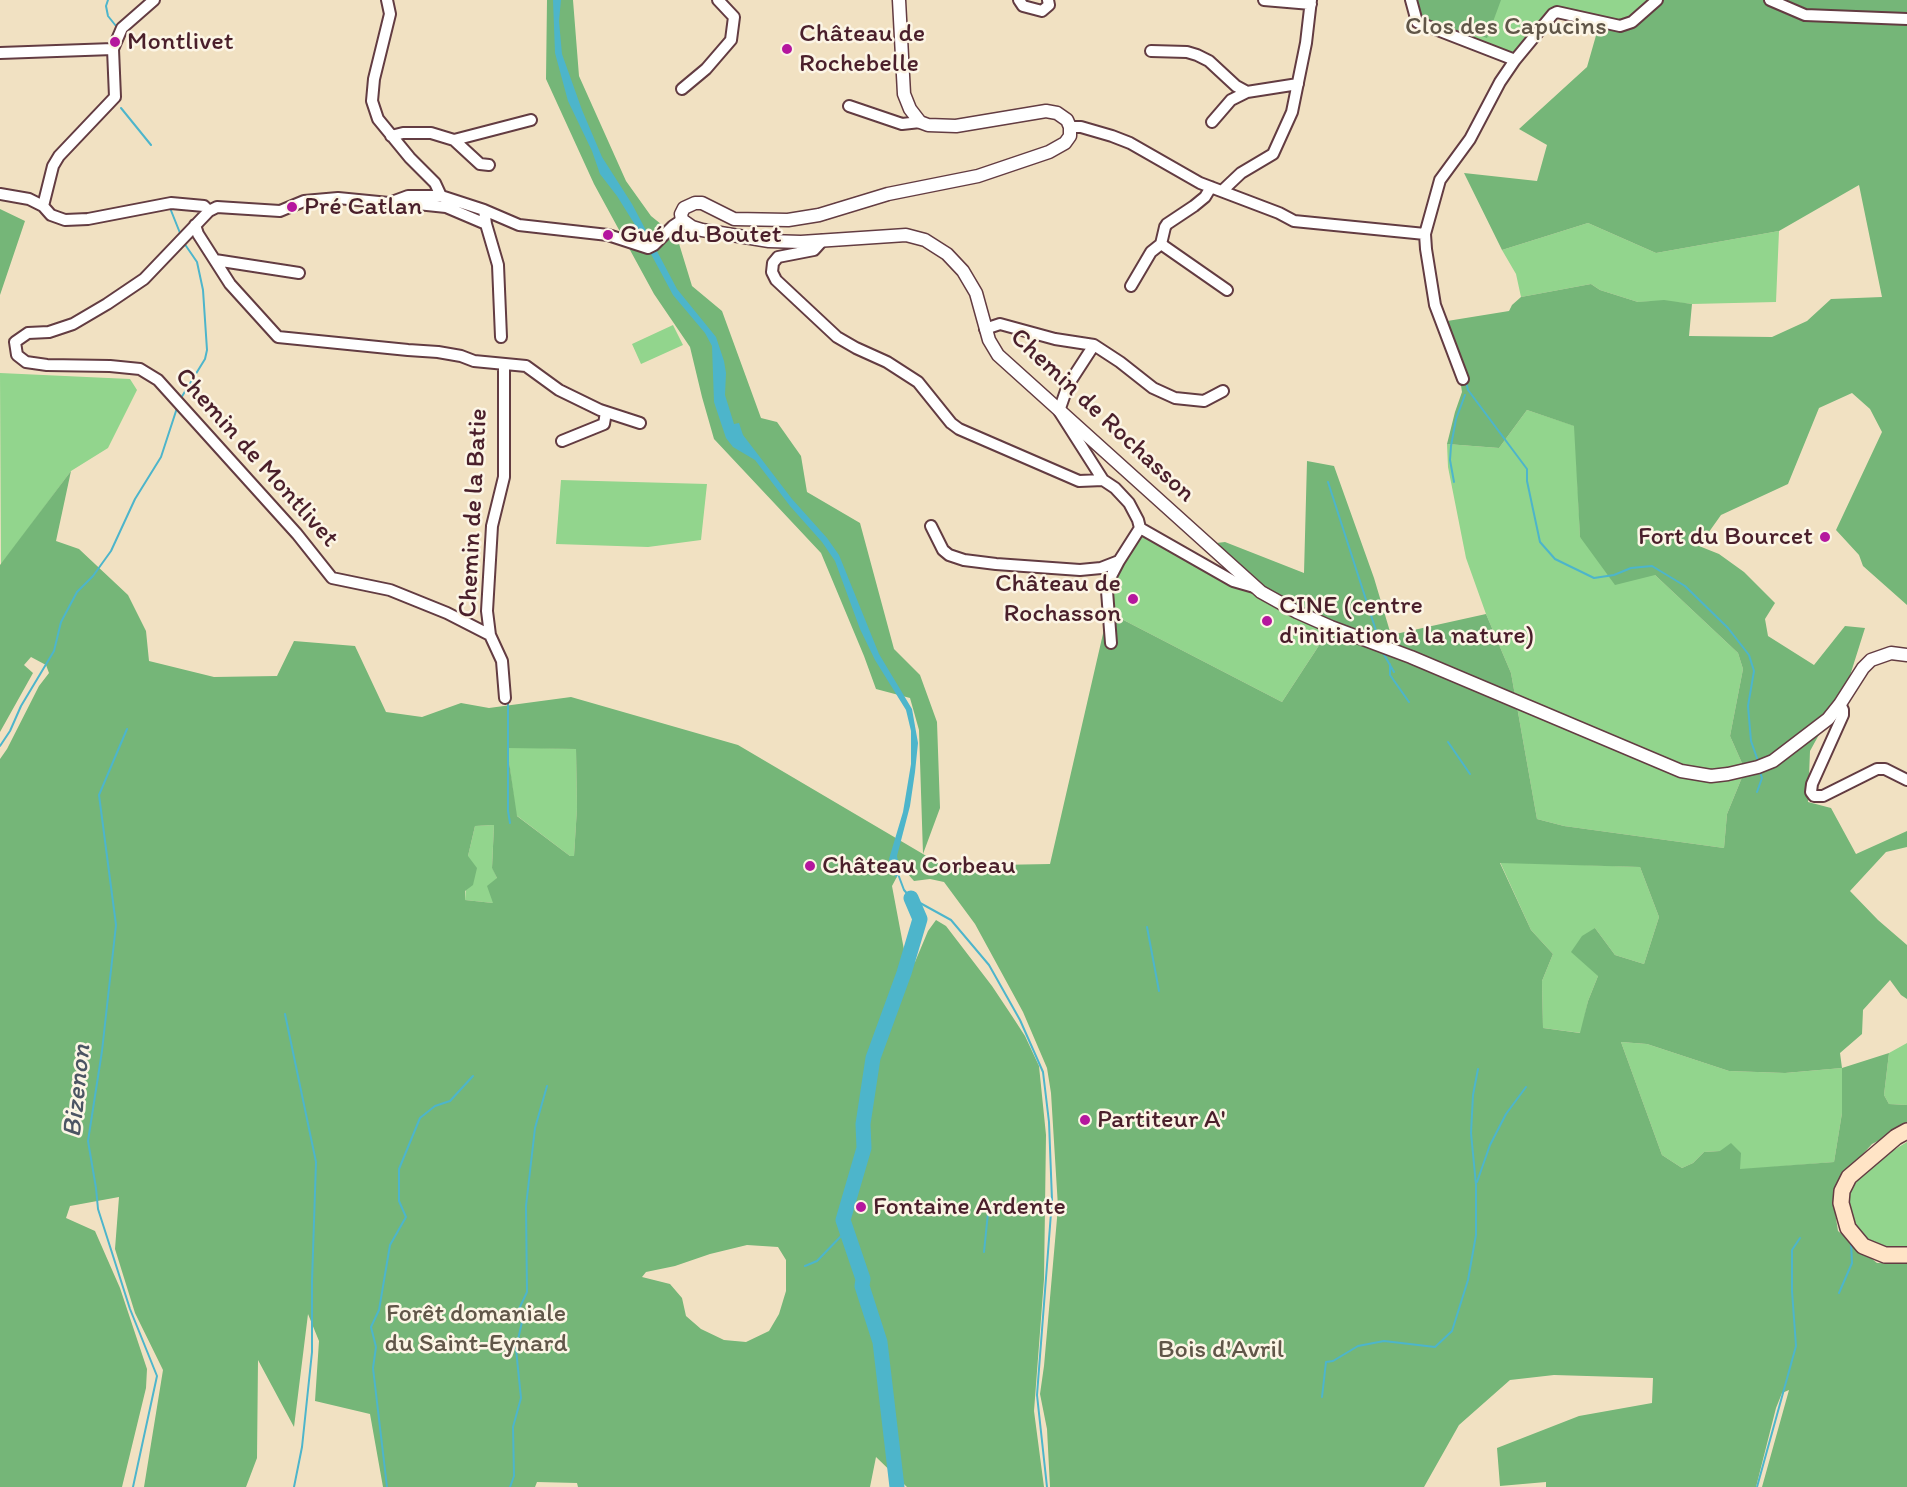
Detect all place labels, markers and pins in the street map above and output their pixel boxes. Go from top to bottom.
place label: Château de Rochebelle [799,18,925,80]
place label: Montlivet [127,26,233,58]
marker: Montlivet [108,35,122,49]
marker: Château de Rochebelle [780,42,794,56]
place label: Pré Catlan [304,191,422,223]
marker: Pré Catlan [285,200,299,214]
place label: Gué du Boutet [620,219,781,251]
marker: Gué du Boutet [601,228,615,242]
place label: Fort du Bourcet [1638,521,1813,553]
marker: Fort du Bourcet [1818,530,1832,544]
place label: Château de Rochasson [995,568,1121,630]
place label: CINE (centre d'initiation à la nature) [1279,590,1534,652]
marker: Château de Rochasson [1126,592,1140,606]
marker: CINE (centre d'initiation à la nature) [1260,614,1274,628]
place label: Château Corbeau [822,850,1016,882]
marker: Château Corbeau [803,859,817,873]
place label: Partiteur A' [1097,1104,1226,1136]
marker: Partiteur A' [1078,1113,1092,1127]
place label: Fontaine Ardente [873,1191,1066,1223]
marker: Fontaine Ardente [854,1200,868,1214]

